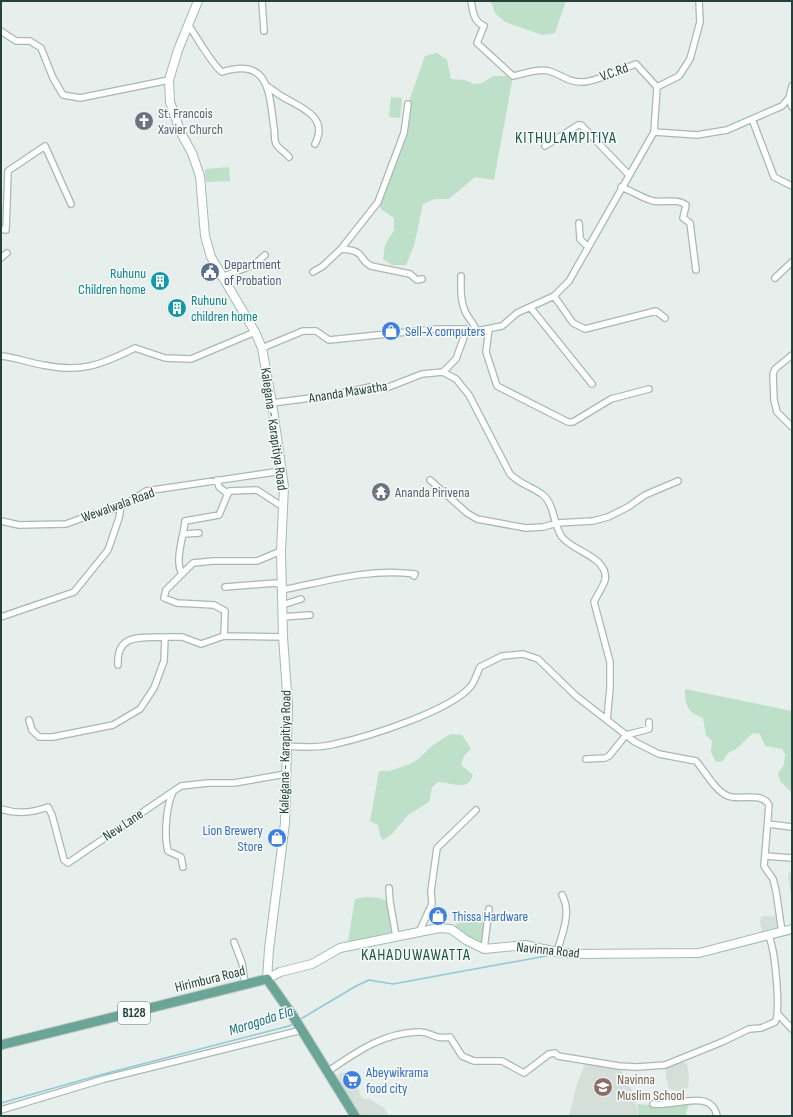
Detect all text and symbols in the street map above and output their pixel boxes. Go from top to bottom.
street label: V.C.Rd [597,59,631,85]
place label: St. Francois Xavier Church [157,105,223,138]
church icon: St. Francois Xavier Church [133,110,155,132]
district label: KITHULAMPITIYA [515,129,617,148]
place label: Department of Probation [224,256,281,289]
public building icon: Department of Probation [199,261,221,283]
place label: Ruhunu Children home [78,265,146,298]
building icon: Ruhunu Children home [149,270,171,292]
place label: Ruhunu children home [191,292,258,325]
building icon: Ruhunu children home [166,297,188,319]
shop icon: Sell-X computers [380,320,402,342]
place label: Sell-X computers [405,323,485,340]
street label: Kalegana - Karapitiya Road [257,366,291,492]
street label: Ananda Mawatha [306,377,389,407]
temple icon: Ananda Pirivena [370,481,392,503]
street label: Wewalwala Road [79,484,157,526]
place label: Ananda Pirivena [394,484,470,501]
street label: Kalegana - Karapitiya Road [275,690,295,814]
street label: New Lane [100,805,146,845]
place label: Lion Brewery Store [203,822,264,855]
shop icon: Lion Brewery Store [266,827,288,849]
shop icon: Thissa Hardware [427,905,449,927]
place label: Thissa Hardware [452,908,528,925]
street label: Navinna Road [516,938,581,962]
district label: KAHADUWAWATTA [361,946,471,965]
street label: Hirimbura Road [173,962,247,996]
road number: B128 [118,1002,150,1024]
water label: Moragoda Ela [226,1002,296,1040]
place label: Abeywikrama food city [365,1064,428,1097]
supermarket icon: Abeywikrama food city [341,1069,363,1091]
place label: Navinna Muslim School [617,1071,685,1104]
school or university icon: Navinna Muslim School [592,1076,614,1098]

